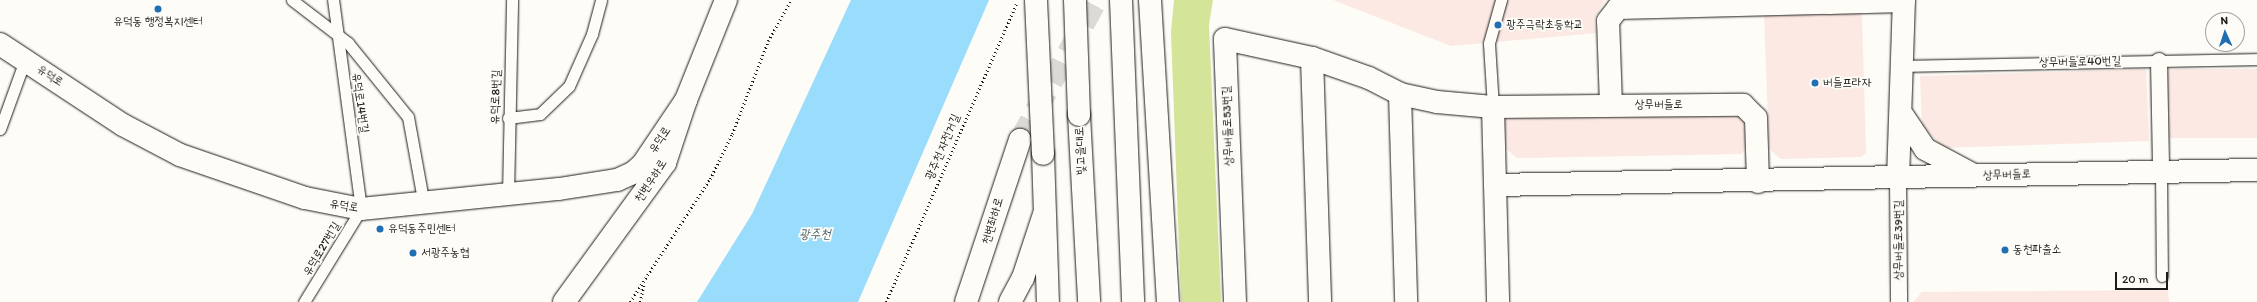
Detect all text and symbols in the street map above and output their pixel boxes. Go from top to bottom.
marker: 유덕동 행정복지센터 [153,4,163,14]
north arrow [2205,12,2245,52]
text: N [2220,14,2228,27]
place label: 유덕동 행정복지센터 [113,15,203,29]
place label: 광주극락초등학교 [1506,18,1583,32]
marker: 광주극락초등학교 [1493,20,1503,30]
street label: 상무버들로40번길 [2039,54,2121,70]
street label: 유덕로 [34,62,66,90]
street label: 유덕로8번길 [488,69,504,125]
street label: 유덕로14번길 [349,72,371,134]
place label: 버들프라자 [1823,76,1871,90]
marker: 버들프라자 [1810,78,1820,88]
street label: 상무버들로53번길 [1219,86,1237,166]
street label: 상무버들로 [1635,98,1683,112]
street label: 광주천 자전거길 [923,112,963,182]
street label: 유덕로 [646,124,674,156]
street label: 빛고을대로 [1073,127,1089,175]
street label: 천변우하로 [632,157,670,205]
street label: 상무버들로 [1983,167,2031,183]
street label: 천변좌하로 [979,196,1007,246]
street label: 유덕로 [329,197,359,215]
street label: 상무버들로39번길 [1892,200,1906,280]
street label: 유덕로27번길 [300,219,344,279]
place label: 유덕동주민센터 [388,222,456,236]
marker: 유덕동주민센터 [375,224,385,234]
water label: 광주천 [799,226,831,242]
place label: 동천파출소 [2013,243,2061,257]
marker: 동천파출소 [2000,245,2010,255]
place label: 서광주농협 [421,246,469,260]
marker: 서광주농협 [408,248,418,258]
scale bar [2117,264,2170,290]
text: 20 m [2122,272,2149,286]

